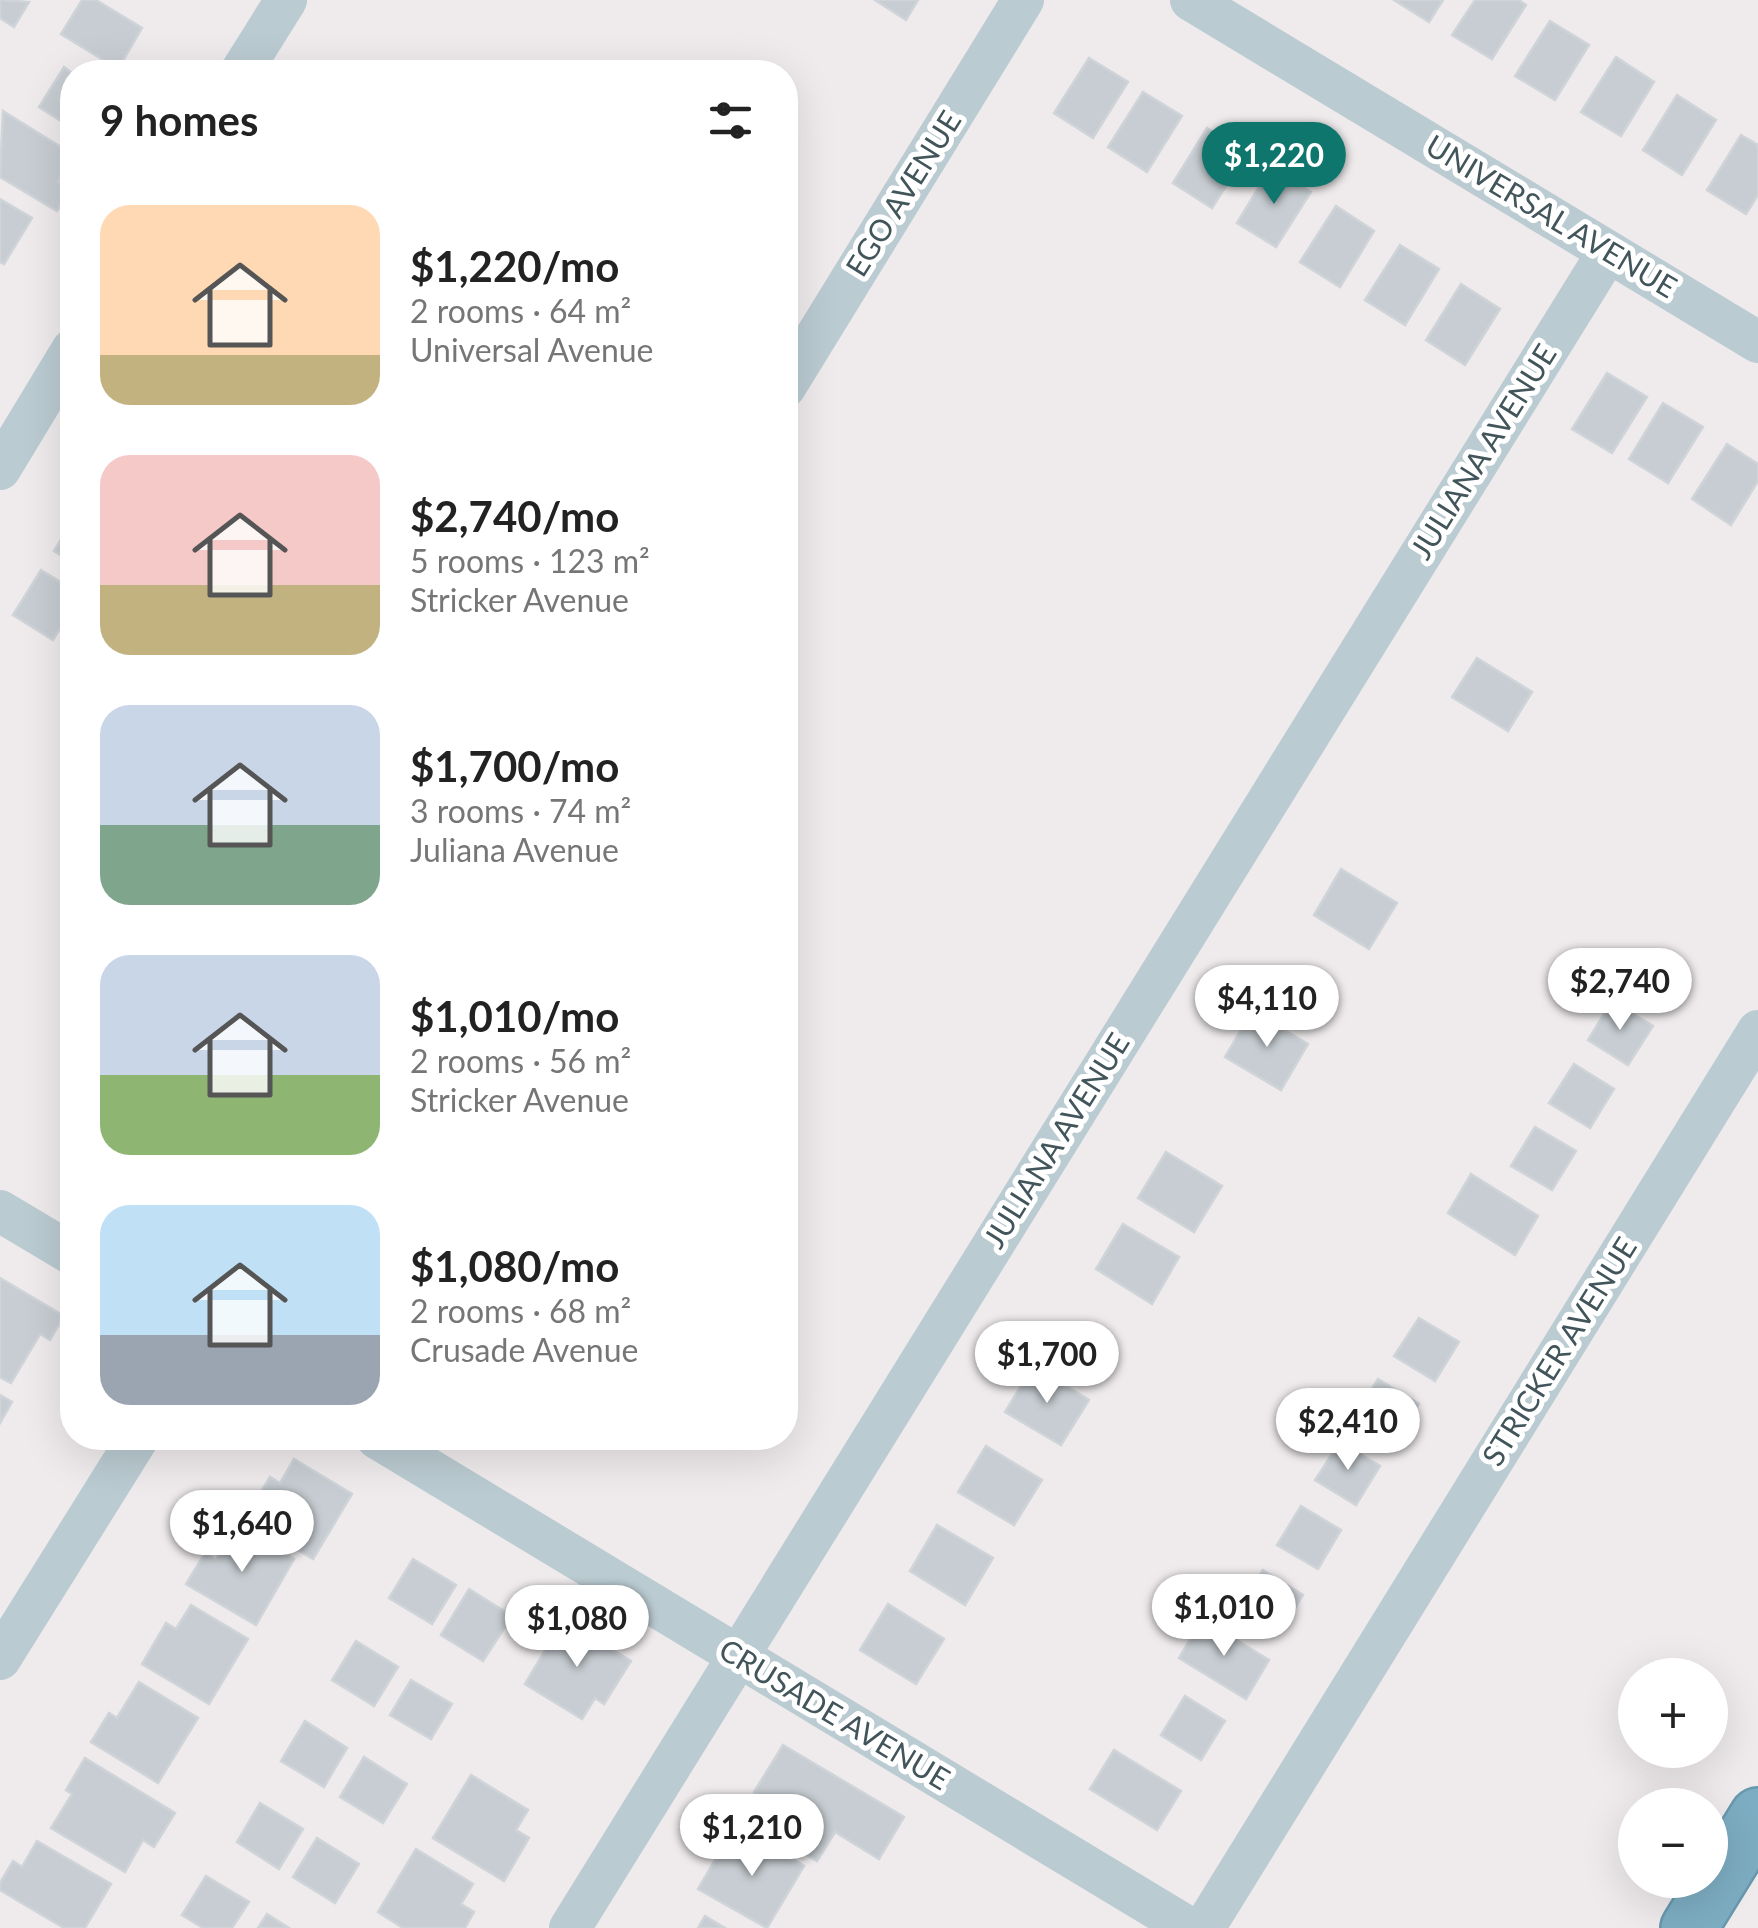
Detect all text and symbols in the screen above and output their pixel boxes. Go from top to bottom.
icon: filters [703,93,758,148]
text: 9 homes [100,95,258,145]
street label: EGO AVENUE [837,104,967,282]
pin: $1,220 [1193,122,1355,207]
street label: UNIVERSAL AVENUE [1420,126,1684,304]
text: $1,220 [1224,135,1324,174]
text: $1,220/mo [410,241,619,291]
icon: home [180,245,300,365]
text: 2 rooms · 64 m² [410,291,631,330]
text: Universal Avenue [410,330,653,369]
street label: JULIANA AVENUE [1402,337,1563,565]
text: $2,740/mo [410,491,619,541]
icon: home [180,495,300,615]
text: 5 rooms · 123 m² [410,541,650,580]
text: Stricker Avenue [410,580,629,619]
text: $1,700/mo [410,741,619,791]
icon: home [180,745,300,865]
text: 3 rooms · 74 m² [410,791,631,830]
text: Juliana Avenue [410,830,619,869]
pin: $2,740 [1539,948,1701,1033]
text: $2,740 [1570,961,1670,1000]
pin: $4,110 [1186,965,1348,1050]
text: $4,110 [1217,978,1317,1017]
text: $1,010/mo [410,991,619,1041]
icon: home [180,995,300,1115]
street label: JULIANA AVENUE [975,1026,1136,1254]
text: 2 rooms · 56 m² [410,1041,631,1080]
text: Stricker Avenue [410,1080,629,1119]
street label: STRICKER AVENUE [1473,1230,1643,1472]
text: $1,080/mo [410,1241,619,1291]
icon: home [180,1245,300,1365]
text: 2 rooms · 68 m² [410,1291,631,1330]
pin: $1,700 [966,1321,1128,1406]
text: Crusade Avenue [410,1330,638,1369]
text: $1,700 [997,1334,1097,1373]
pin: $2,410 [1267,1388,1429,1473]
text: $2,410 [1298,1401,1398,1440]
pin: $1,640 [161,1490,323,1575]
text: $1,640 [192,1503,292,1542]
pin: $1,010 [1143,1574,1305,1659]
pin: $1,080 [496,1585,658,1670]
text: $1,010 [1174,1587,1274,1626]
text: $1,080 [527,1598,627,1637]
street label: CRUSADE AVENUE [713,1630,957,1796]
map controls [1618,1658,1728,1898]
button: + [1618,1658,1728,1768]
button: − [1618,1788,1728,1898]
pin: $1,210 [671,1794,833,1879]
text: $1,210 [702,1807,802,1846]

